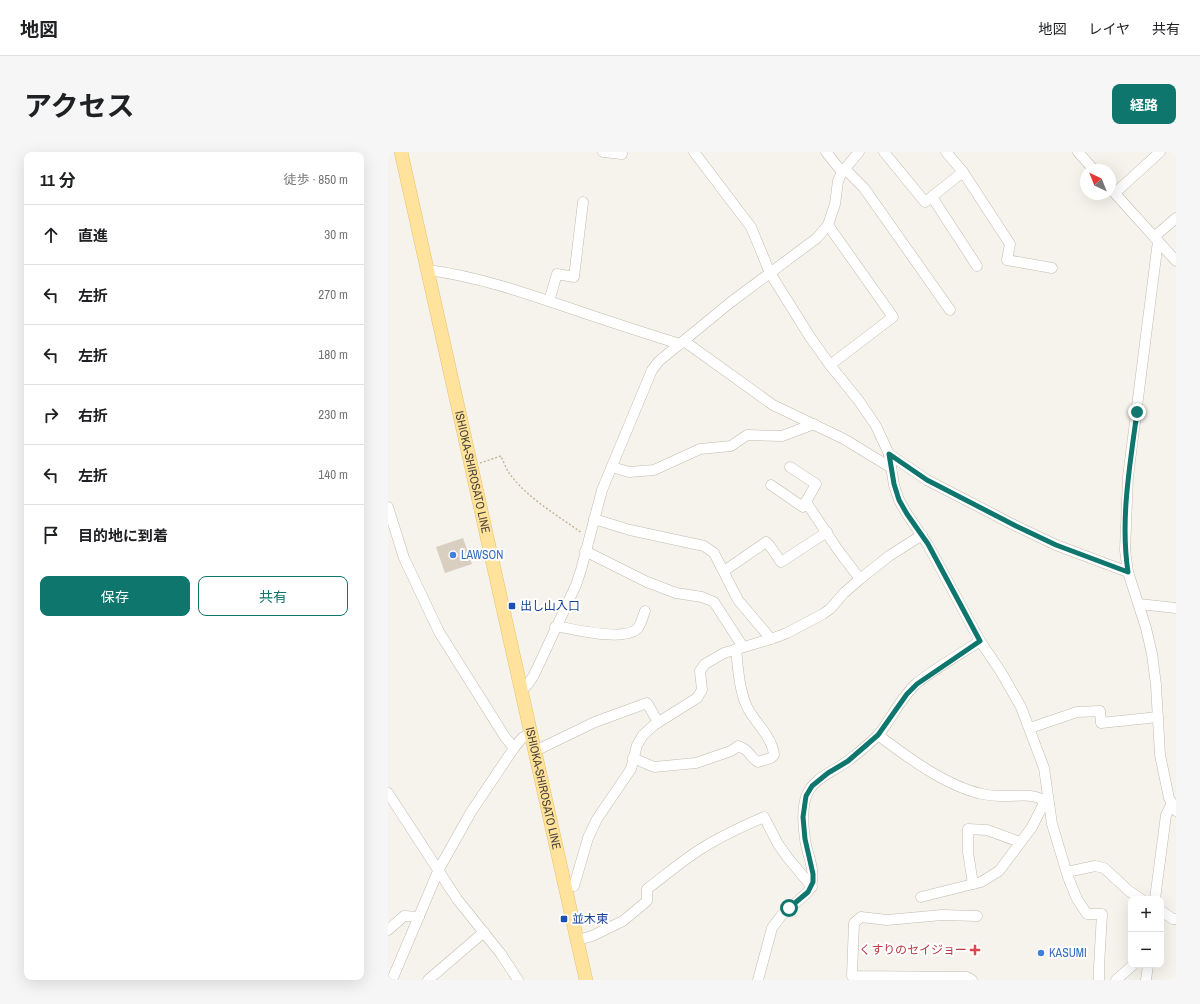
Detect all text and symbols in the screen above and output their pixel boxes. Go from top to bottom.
text: 地図 [20,16,58,42]
text: 地図 [1038,20,1066,38]
text: レイヤ [1088,20,1130,38]
text: 共有 [1152,20,1180,38]
button: 経路 [1112,84,1176,124]
text: アクセス [24,87,135,125]
north arrow [1080,164,1116,200]
text: 11 分 [40,168,76,191]
text: 徒歩 · 850 m [283,171,348,188]
icon: ahead [40,224,62,246]
text: 直進 [78,225,108,246]
text: 30 m [324,226,348,243]
icon: left [40,284,62,306]
text: 左折 [78,285,108,306]
text: 270 m [318,286,348,303]
icon: left [40,344,62,366]
text: 左折 [78,345,108,366]
text: 180 m [318,346,348,363]
route end [1128,403,1146,421]
icon: right [40,404,62,426]
text: 右折 [78,405,108,426]
text: 230 m [318,406,348,423]
street label: ISHIOKA-SHIROSATO LINE [451,409,494,535]
icon: left [40,464,62,486]
text: 左折 [78,465,108,486]
text: 140 m [318,466,348,483]
icon: arrive [40,524,62,546]
text: 目的地に到着 [78,525,168,546]
place label: LAWSON [461,547,503,563]
marker: LAWSON [448,550,458,560]
button: 保存 [40,576,190,616]
button: 共有 [198,576,348,616]
place label: 出し山入口 [520,598,580,614]
marker: 出し山入口 [507,601,517,611]
street label: ISHIOKA-SHIROSATO LINE [522,726,565,851]
map controls [1128,896,1164,968]
button: + [1128,896,1164,932]
route start [780,899,798,917]
place label: 並木東 [572,911,608,927]
marker: 並木東 [559,914,569,924]
button: − [1128,932,1164,968]
place label: くすりのセイジョー [859,942,967,958]
marker: くすりのセイジョー [970,945,980,955]
place label: KASUMI [1049,945,1087,961]
marker: KASUMI [1036,948,1046,958]

